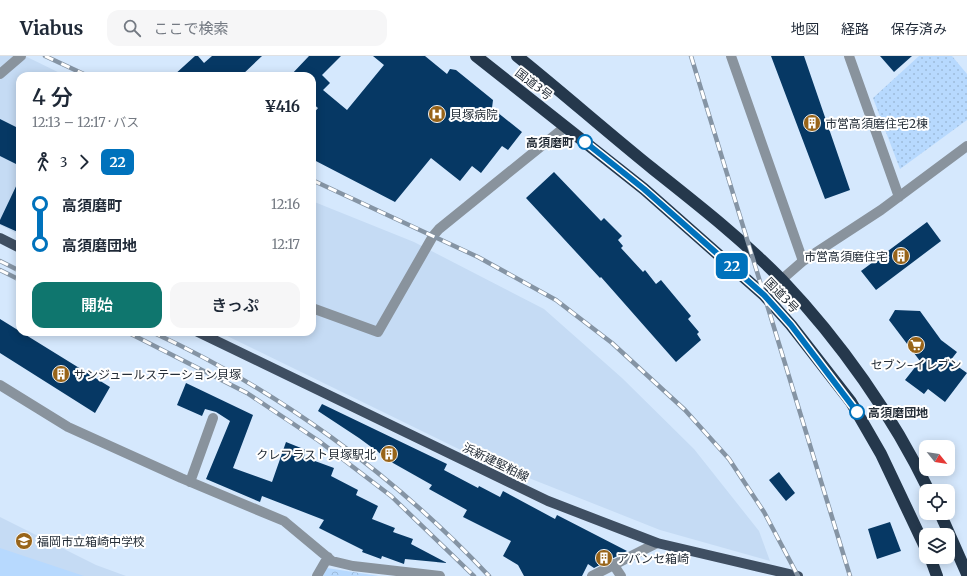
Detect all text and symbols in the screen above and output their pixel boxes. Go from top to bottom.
search box [107,10,387,46]
text: Viabus [20,16,83,40]
icon: search [121,17,143,39]
text: ここで検索 [153,19,228,38]
text: 地図 [791,20,819,38]
text: 経路 [841,20,869,38]
text: 保存済み [891,20,947,38]
street label: 国道3号 [512,65,556,103]
text: 4 分 [32,83,73,111]
text: ¥416 [264,97,300,116]
hospital icon: 貝塚病院 [427,104,447,124]
place label: 貝塚病院 [450,107,498,122]
building icon: 市営高須磨住宅2棟 [802,113,822,133]
text: 12:13 – 12:17 · バス [32,114,139,131]
place label: 市営高須磨住宅2棟 [825,116,928,131]
marker: 高須磨町 [577,134,593,150]
place label: 高須磨町 [526,135,574,150]
icon: walk [32,151,54,173]
icon: forward [73,151,95,173]
text: 22 [109,153,126,171]
text: 3 [60,154,67,171]
text: 高須磨町 [62,196,122,215]
text: 12:16 [271,196,300,213]
text: 高須磨団地 [62,236,137,255]
text: 12:17 [272,236,300,253]
building icon: 市営高須磨住宅 [891,246,911,266]
place label: 市営高須磨住宅 [804,249,888,264]
line badge: 22 [714,253,750,279]
text: 22 [724,257,740,275]
street label: 国道3号 [762,274,802,316]
button: 開始 [32,282,162,328]
button: きっぷ [170,282,300,328]
supermarket icon: セブン-イレブン [906,335,926,355]
place label: セブン-イレブン [871,357,961,372]
building icon: サンジュールステーション貝塚 [51,364,71,384]
place label: サンジュールステーション貝塚 [74,367,241,382]
marker: 高須磨団地 [849,404,865,420]
place label: 高須磨団地 [868,405,928,420]
street label: 浜新建堅粕線 [460,439,532,485]
north arrow [919,440,955,476]
map controls [919,440,955,564]
building icon: クレフラスト貝塚駅北 [379,444,399,464]
place label: クレフラスト貝塚駅北 [256,447,376,462]
button: locate [919,484,955,520]
button: layers [919,528,955,564]
school or university icon: 福岡市立箱崎中学校 [14,531,34,551]
place label: 福岡市立箱崎中学校 [37,534,145,549]
building icon: アバンセ箱崎 [594,548,614,568]
place label: アバンセ箱崎 [617,551,689,566]

